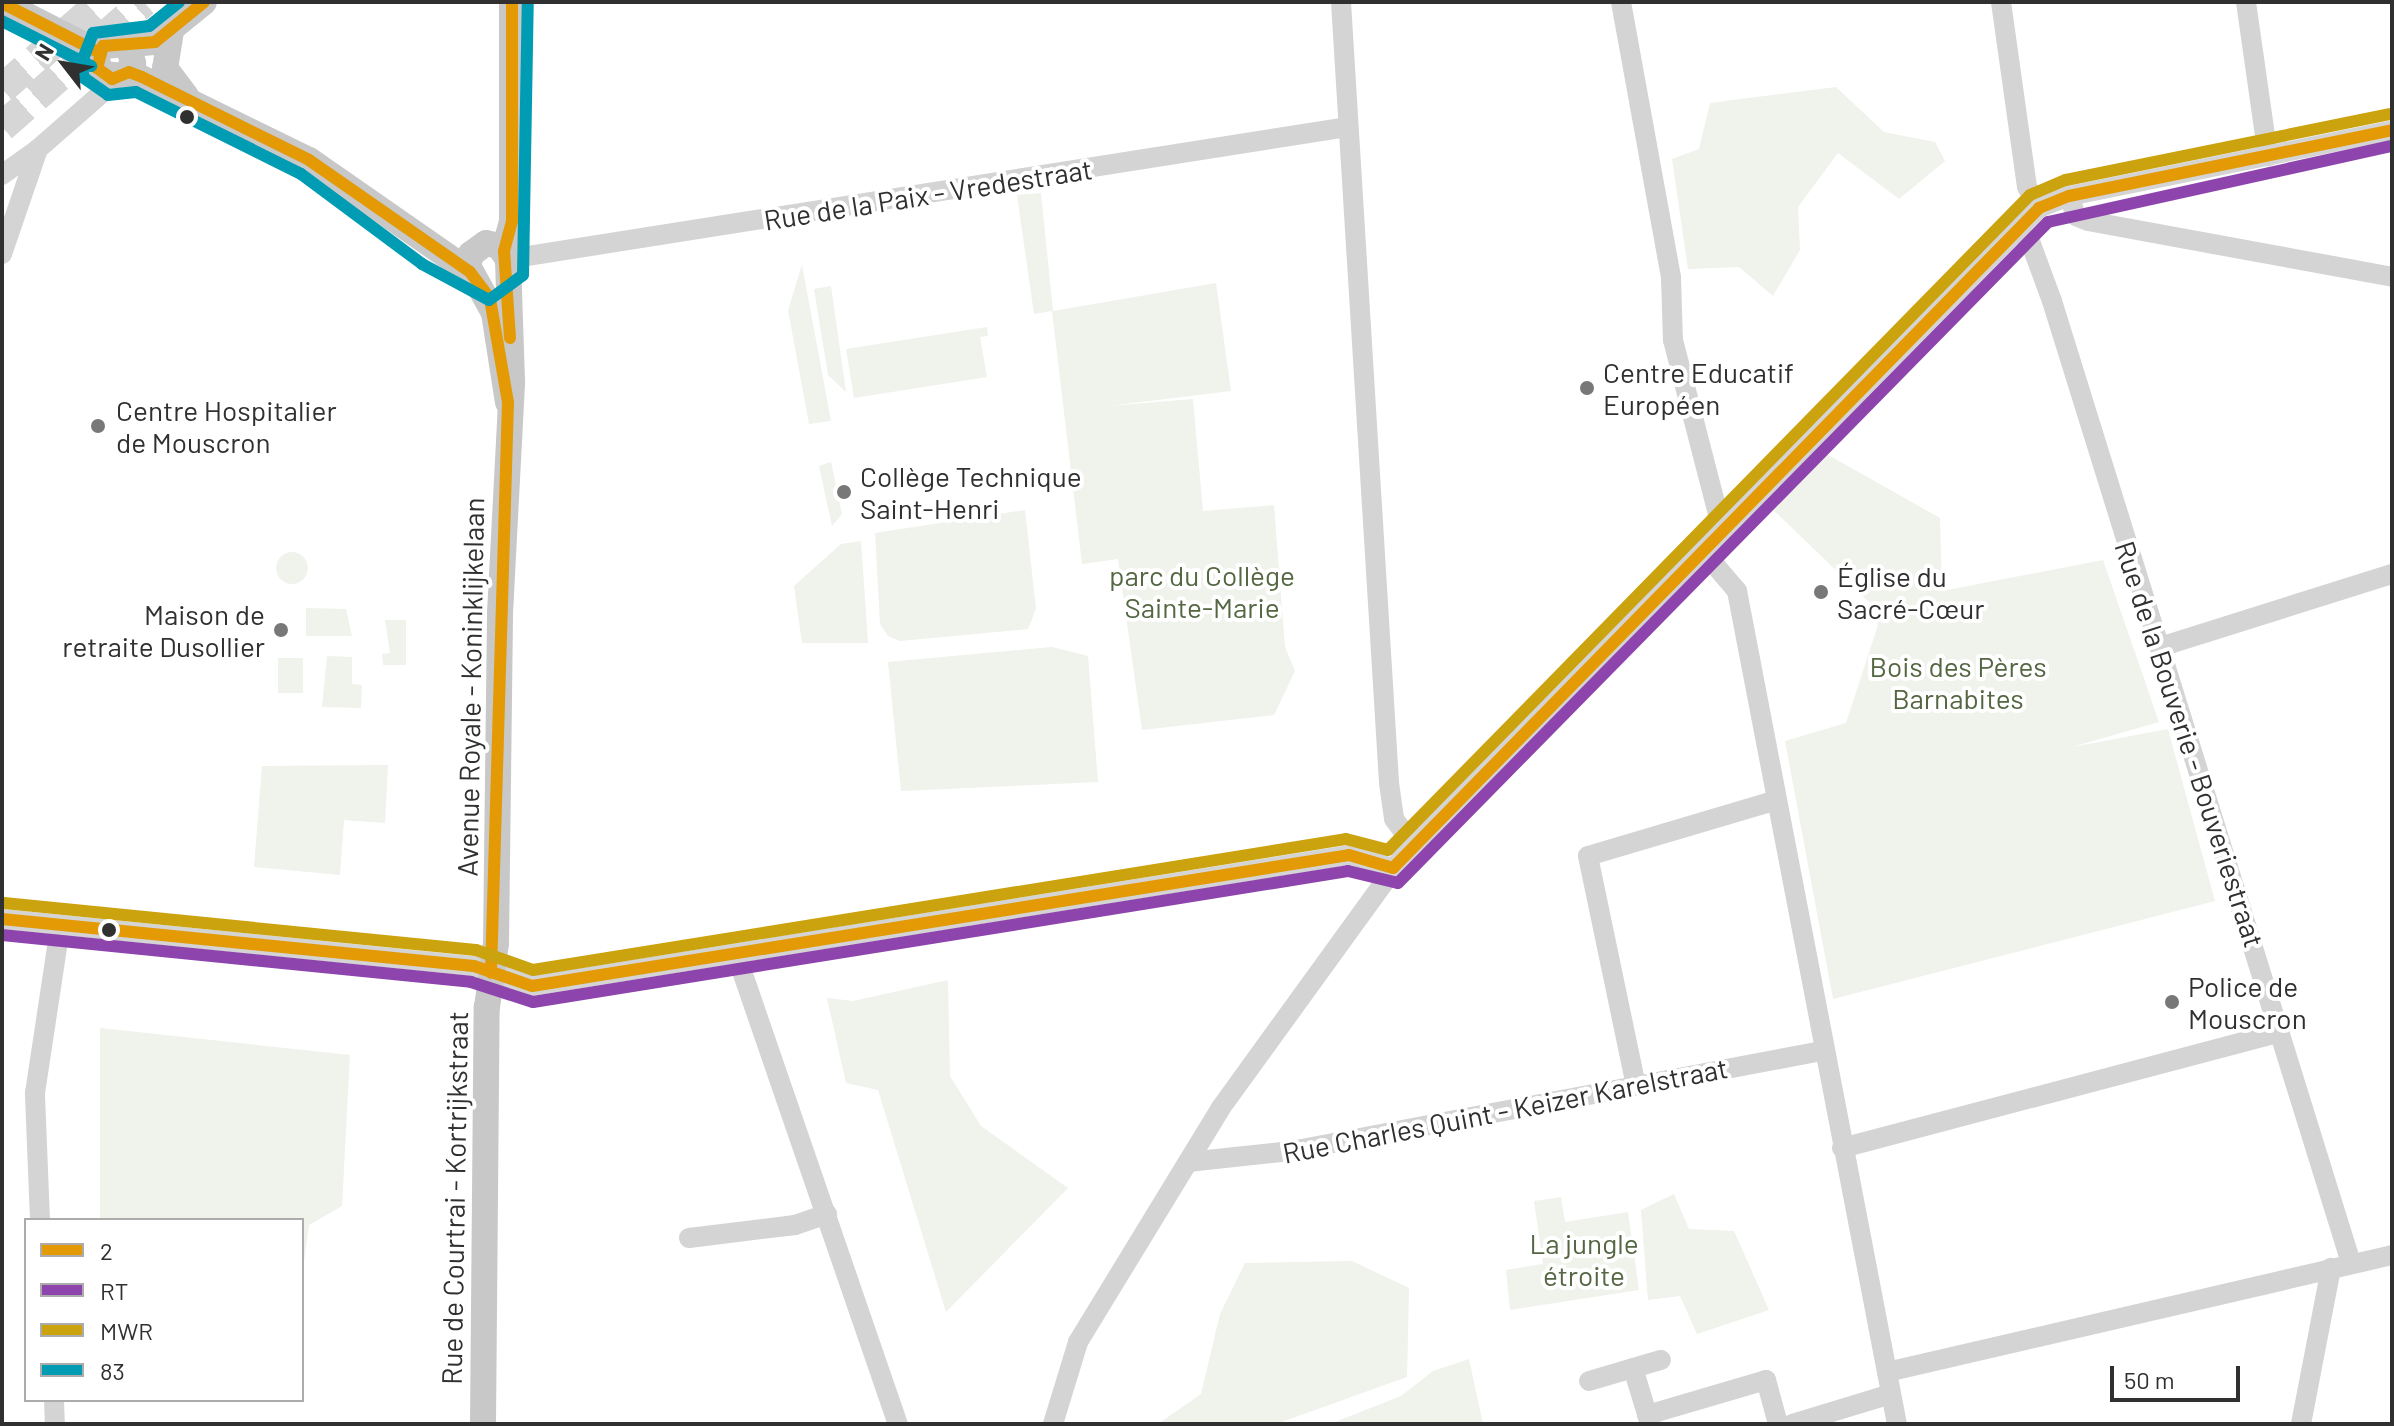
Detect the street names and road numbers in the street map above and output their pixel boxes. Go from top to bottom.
street label: Rue de la Paix - Vredestraat [761,151,1095,237]
street label: Avenue Royale - Koninklijkelaan [450,497,490,877]
street label: Rue de la Bouverie - Bouveriestraat [2108,537,2272,951]
street label: Rue de Courtrai - Kortrijkstraat [434,1011,474,1385]
street label: Rue Charles Quint - Keizer Karelstraat [1280,1050,1730,1170]

